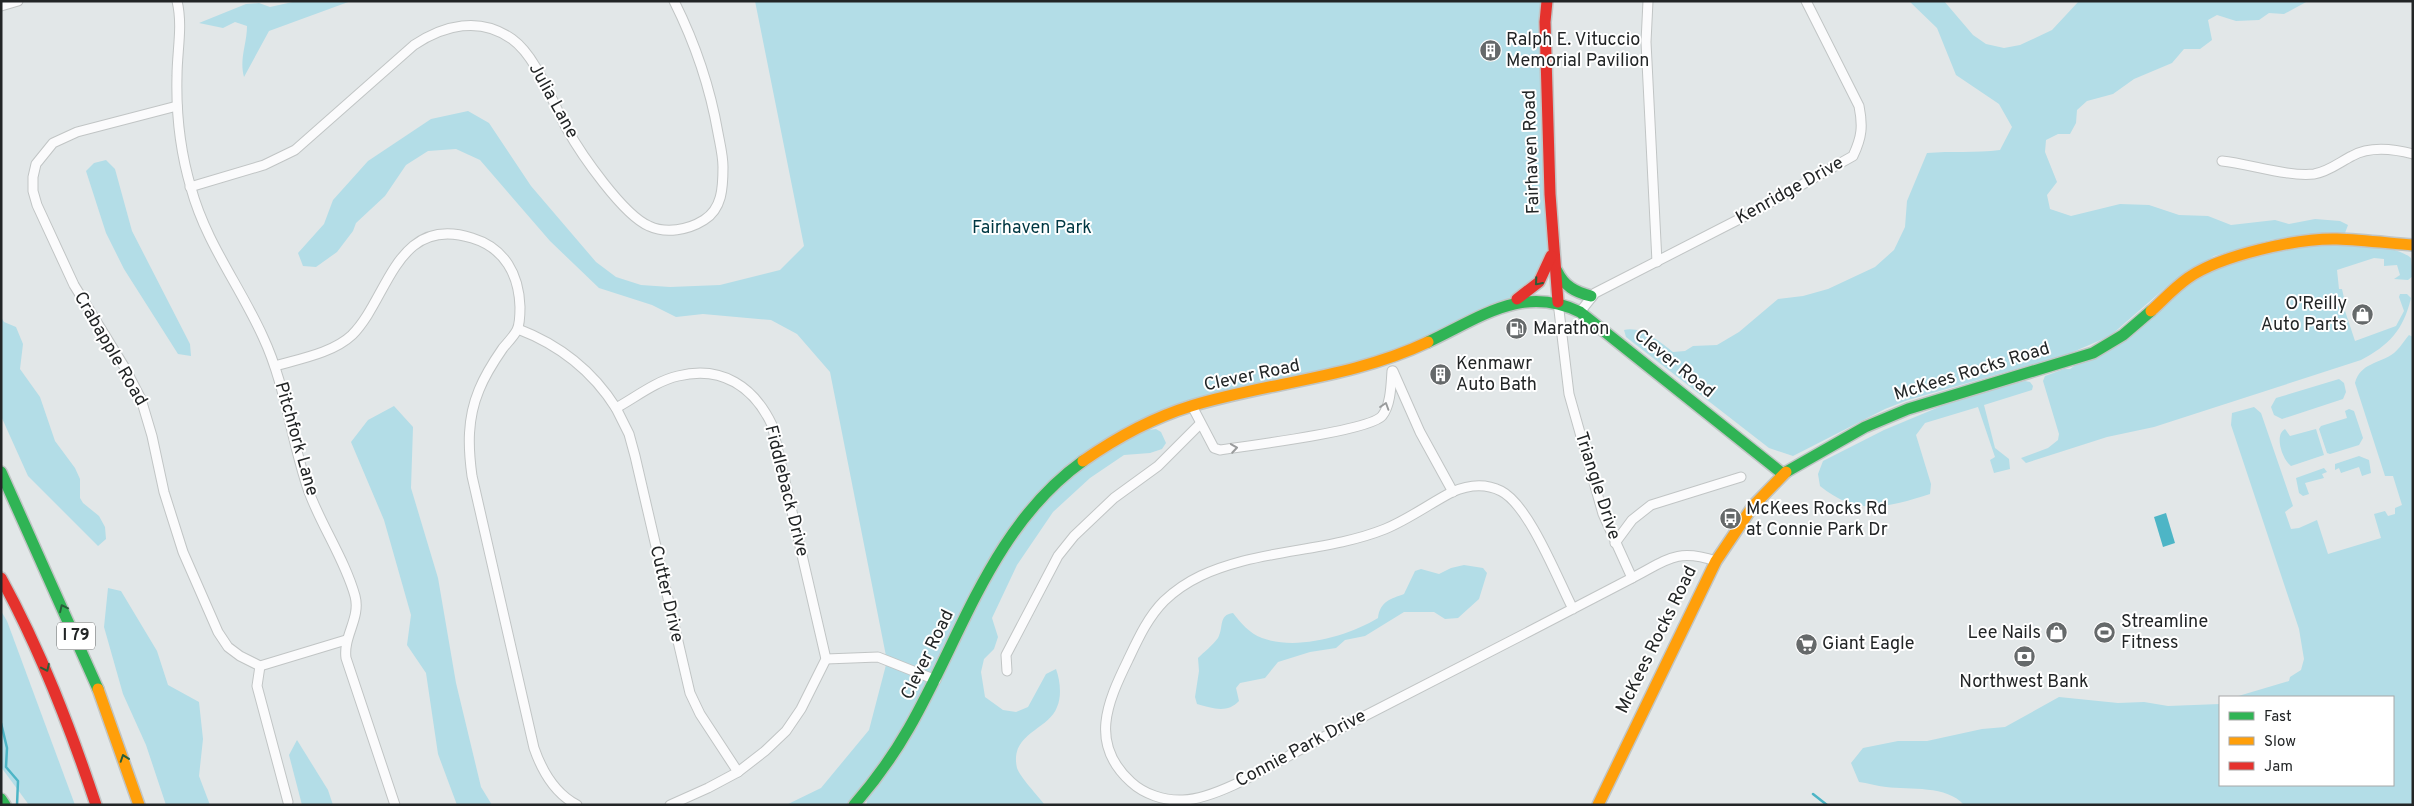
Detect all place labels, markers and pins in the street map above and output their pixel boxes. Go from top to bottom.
place label: Ralph E. Vituccio Memorial Pavilion [1506,29,1649,73]
building icon: Ralph E. Vituccio Memorial Pavilion [1478,38,1502,62]
place label: O'Reilly Auto Parts [2261,293,2347,337]
shop icon: O'Reilly Auto Parts [2351,302,2375,326]
fuel station icon: Marathon [1505,317,1529,341]
place label: Marathon [1533,318,1609,341]
place label: Kenmawr Auto Bath [1456,353,1537,397]
building icon: Kenmawr Auto Bath [1428,362,1452,386]
place label: McKees Rocks Rd at Connie Park Dr [1746,498,1888,542]
bus stop icon: McKees Rocks Rd at Connie Park Dr [1718,507,1742,531]
place label: Streamline Fitness [2121,611,2208,655]
sports icon: Streamline Fitness [2093,620,2117,644]
shop icon: Lee Nails [2045,621,2069,645]
place label: Lee Nails [1968,622,2041,645]
supermarket icon: Giant Eagle [1794,632,1818,656]
place label: Giant Eagle [1822,633,1915,656]
bank icon: Northwest Bank [2012,645,2036,669]
place label: Northwest Bank [1959,671,2089,694]

